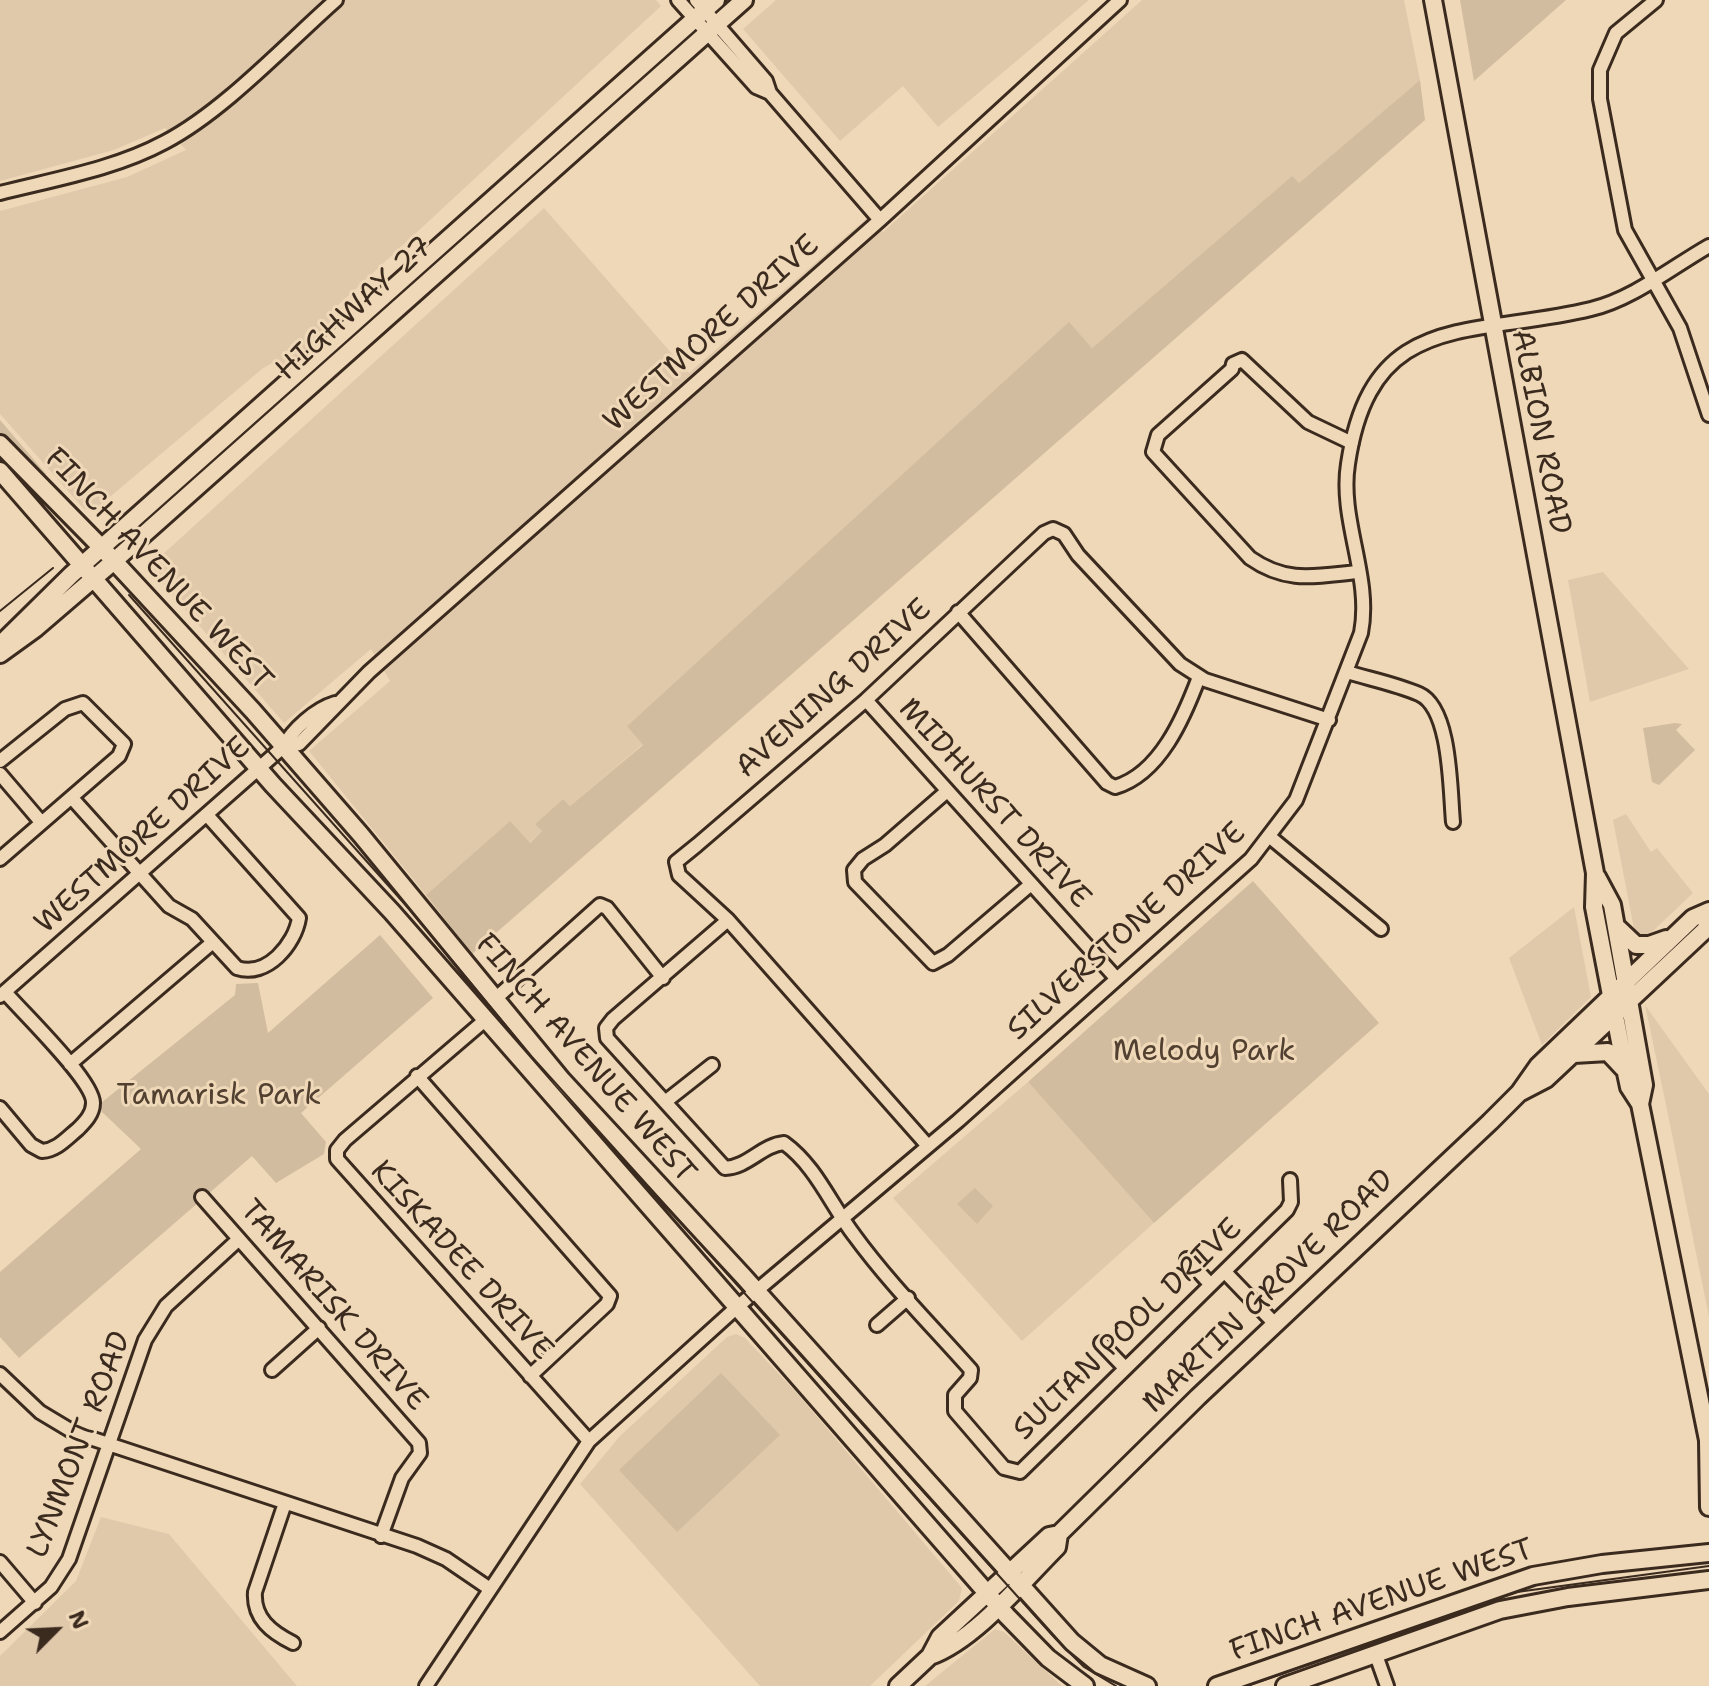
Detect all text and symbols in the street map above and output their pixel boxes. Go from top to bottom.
street label: WESTMORE DRIVE [597,228,827,440]
street label: HIGHWAY 27 [269,229,441,389]
street label: ALBION ROAD [1502,327,1578,537]
street label: FINCH AVENUE WEST [36,441,280,699]
street label: AVENING DRIVE [729,592,939,786]
street label: MIDHURST DRIVE [890,692,1098,916]
street label: WESTMORE DRIVE [28,730,258,942]
street label: SILVERSTONE DRIVE [1000,816,1254,1048]
street label: FINCH AVENUE WEST [467,927,703,1191]
park label: Melody Park [1113,1034,1295,1070]
park label: Tamarisk Park [117,1078,321,1114]
street label: KISKADEE DRIVE [362,1154,560,1368]
street label: MARTIN GROVE ROAD [1136,1163,1402,1421]
street label: TAMARISK DRIVE [232,1193,434,1419]
street label: SULTAN POOL DRIVE [1006,1212,1250,1448]
street label: LYNMONT ROAD [20,1327,140,1563]
street label: FINCH AVENUE WEST [1226,1532,1538,1670]
north arrow [16,1590,96,1670]
text: N [62,1606,95,1634]

